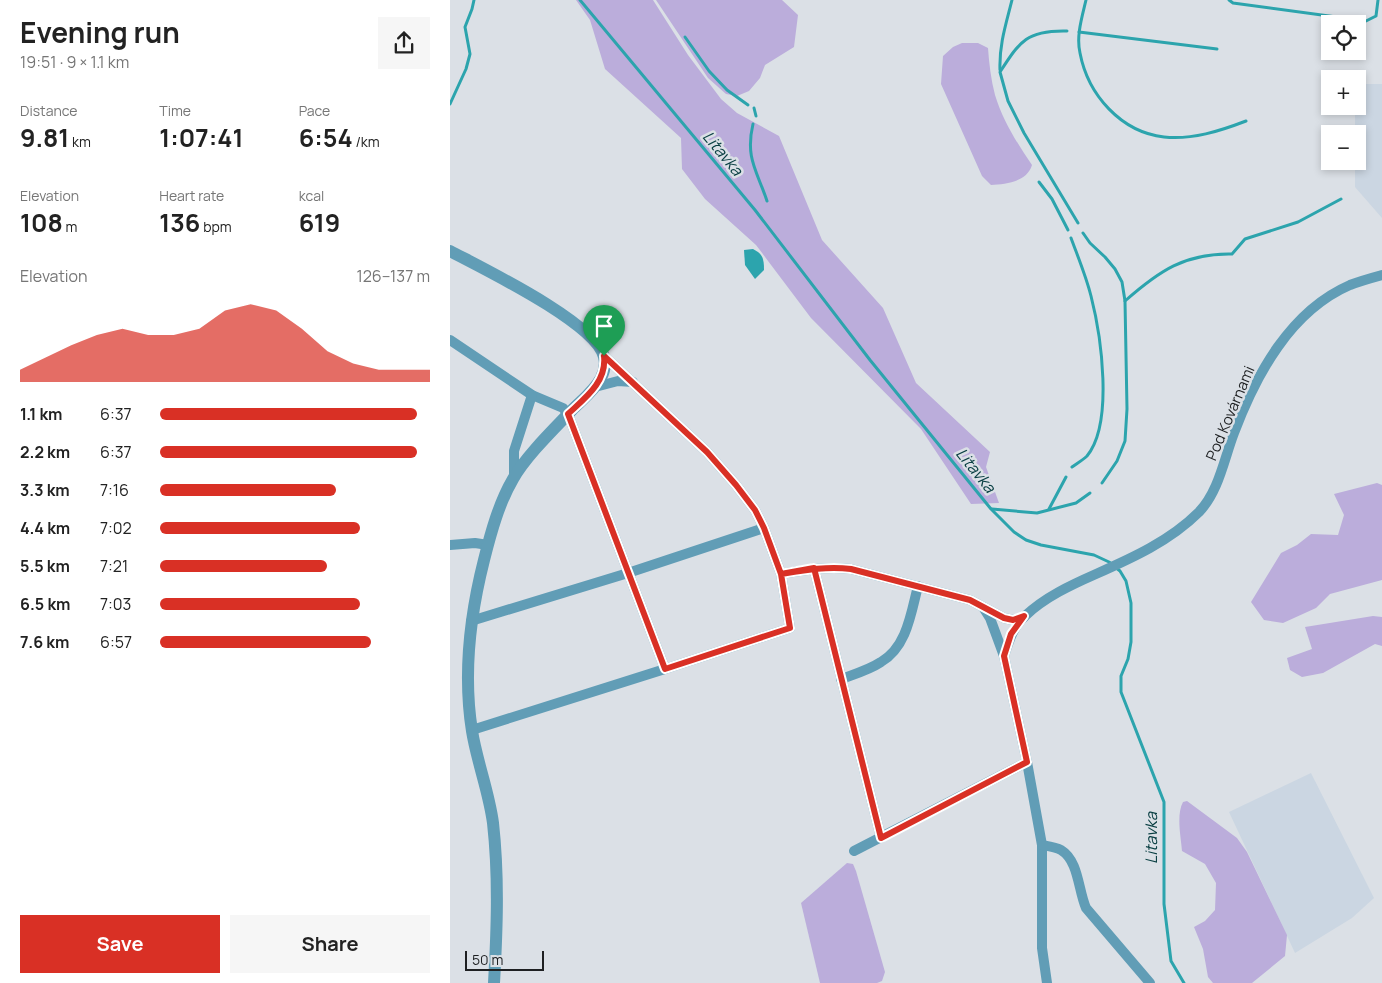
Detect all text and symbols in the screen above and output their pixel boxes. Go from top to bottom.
text: Evening run [20,13,180,51]
map controls [1321,15,1366,170]
button: locate [1321,15,1366,60]
button: share [378,17,430,69]
text: 19:51 · 9 × 1.1 km [20,51,129,73]
button: + [1321,70,1366,115]
text: Distance [20,101,77,120]
text: Time [159,101,191,120]
text: Pace [299,101,330,120]
text: 9.81 [20,120,69,155]
text: 1:07:41 [159,120,243,155]
text: 6:54 [299,120,353,155]
button: − [1321,125,1366,170]
water label: Litavka [698,126,749,181]
text: km [69,132,91,151]
text: /km [353,132,380,151]
text: Elevation [20,186,79,205]
text: Heart rate [159,186,224,205]
text: kcal [299,186,324,205]
text: 108 [20,205,63,240]
text: 136 [159,205,200,240]
text: 619 [299,205,340,240]
text: m [63,217,77,236]
text: bpm [200,217,232,236]
text: Elevation [20,265,88,287]
text: 126–137 m [357,265,430,287]
pin [583,305,625,356]
icon: arrive [590,312,618,340]
street label: Pod Kovárnami [1201,362,1259,464]
text: 1.1 km [20,403,63,425]
text: 6:37 [100,403,132,425]
text: 2.2 km [20,441,70,463]
text: 6:37 [100,441,132,463]
water label: Litavka [951,443,1002,498]
text: 3.3 km [20,479,70,501]
text: 7:16 [100,479,129,501]
text: 4.4 km [20,517,70,539]
text: 7:02 [100,517,132,539]
text: 5.5 km [20,555,70,577]
text: 7:21 [100,555,128,577]
text: 6.5 km [20,593,70,615]
text: 7:03 [100,593,131,615]
text: 7.6 km [20,631,69,653]
text: 6:57 [100,631,132,653]
water label: Litavka [1140,811,1162,864]
button: Save [20,915,220,973]
button: Share [230,915,430,973]
scale bar [465,948,544,971]
text: 50 m [472,950,503,969]

